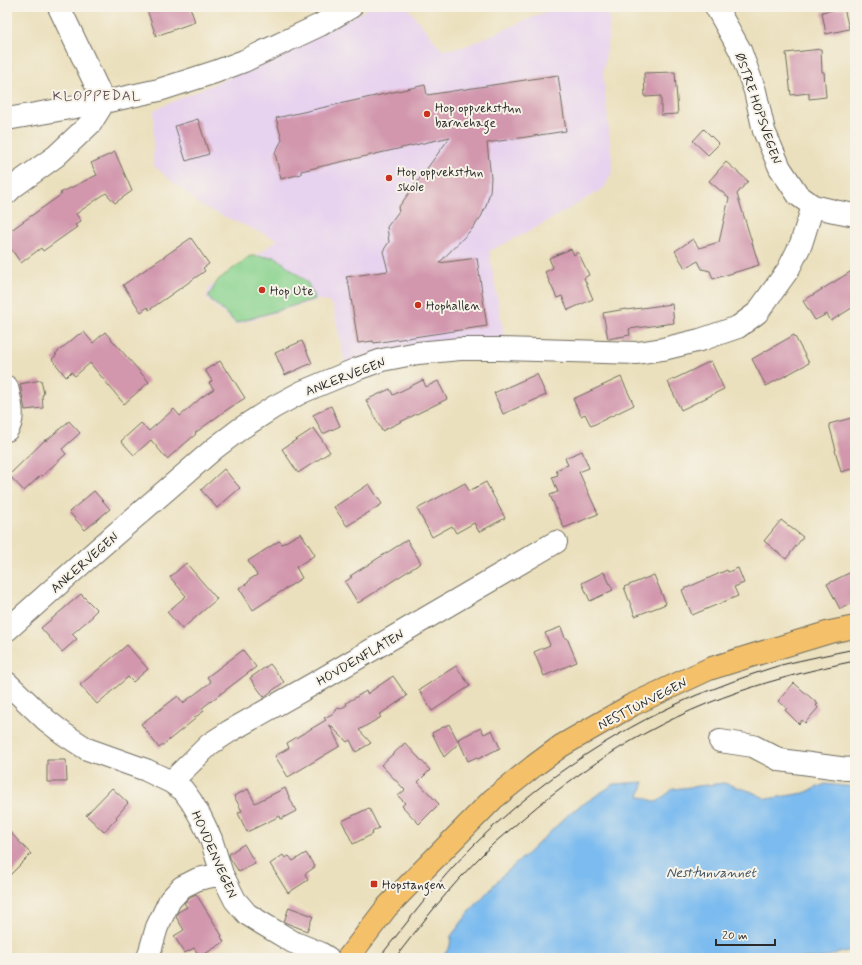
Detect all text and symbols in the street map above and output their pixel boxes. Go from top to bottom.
street label: ØSTRE HOPSVEGEN [731,51,785,167]
district label: KLOPPEDAL [53,87,141,105]
place label: Hop oppveksttun barnehage [435,100,521,134]
marker: Hop oppveksttun barnehage [422,109,432,119]
place label: Hop oppveksttun skole [397,164,483,196]
marker: Hop oppveksttun skole [384,173,394,183]
place label: Hop Ute [270,283,314,300]
marker: Hop Ute [257,285,267,295]
place label: Hophallen [426,298,481,315]
marker: Hophallen [413,300,423,310]
street label: ANKERVEGEN [303,354,389,401]
street label: ANKERVEGEN [47,529,123,597]
street label: HOVDENFLATEN [314,626,408,690]
street label: NESTTUNVEGEN [595,674,690,734]
street label: HOVDENVEGEN [187,808,240,901]
water label: Nesttunvannet [666,864,758,882]
place label: Hopstangen [382,877,446,896]
marker: Hopstangen [369,879,379,889]
scale bar [716,921,775,947]
text: 20 m [722,928,748,944]

